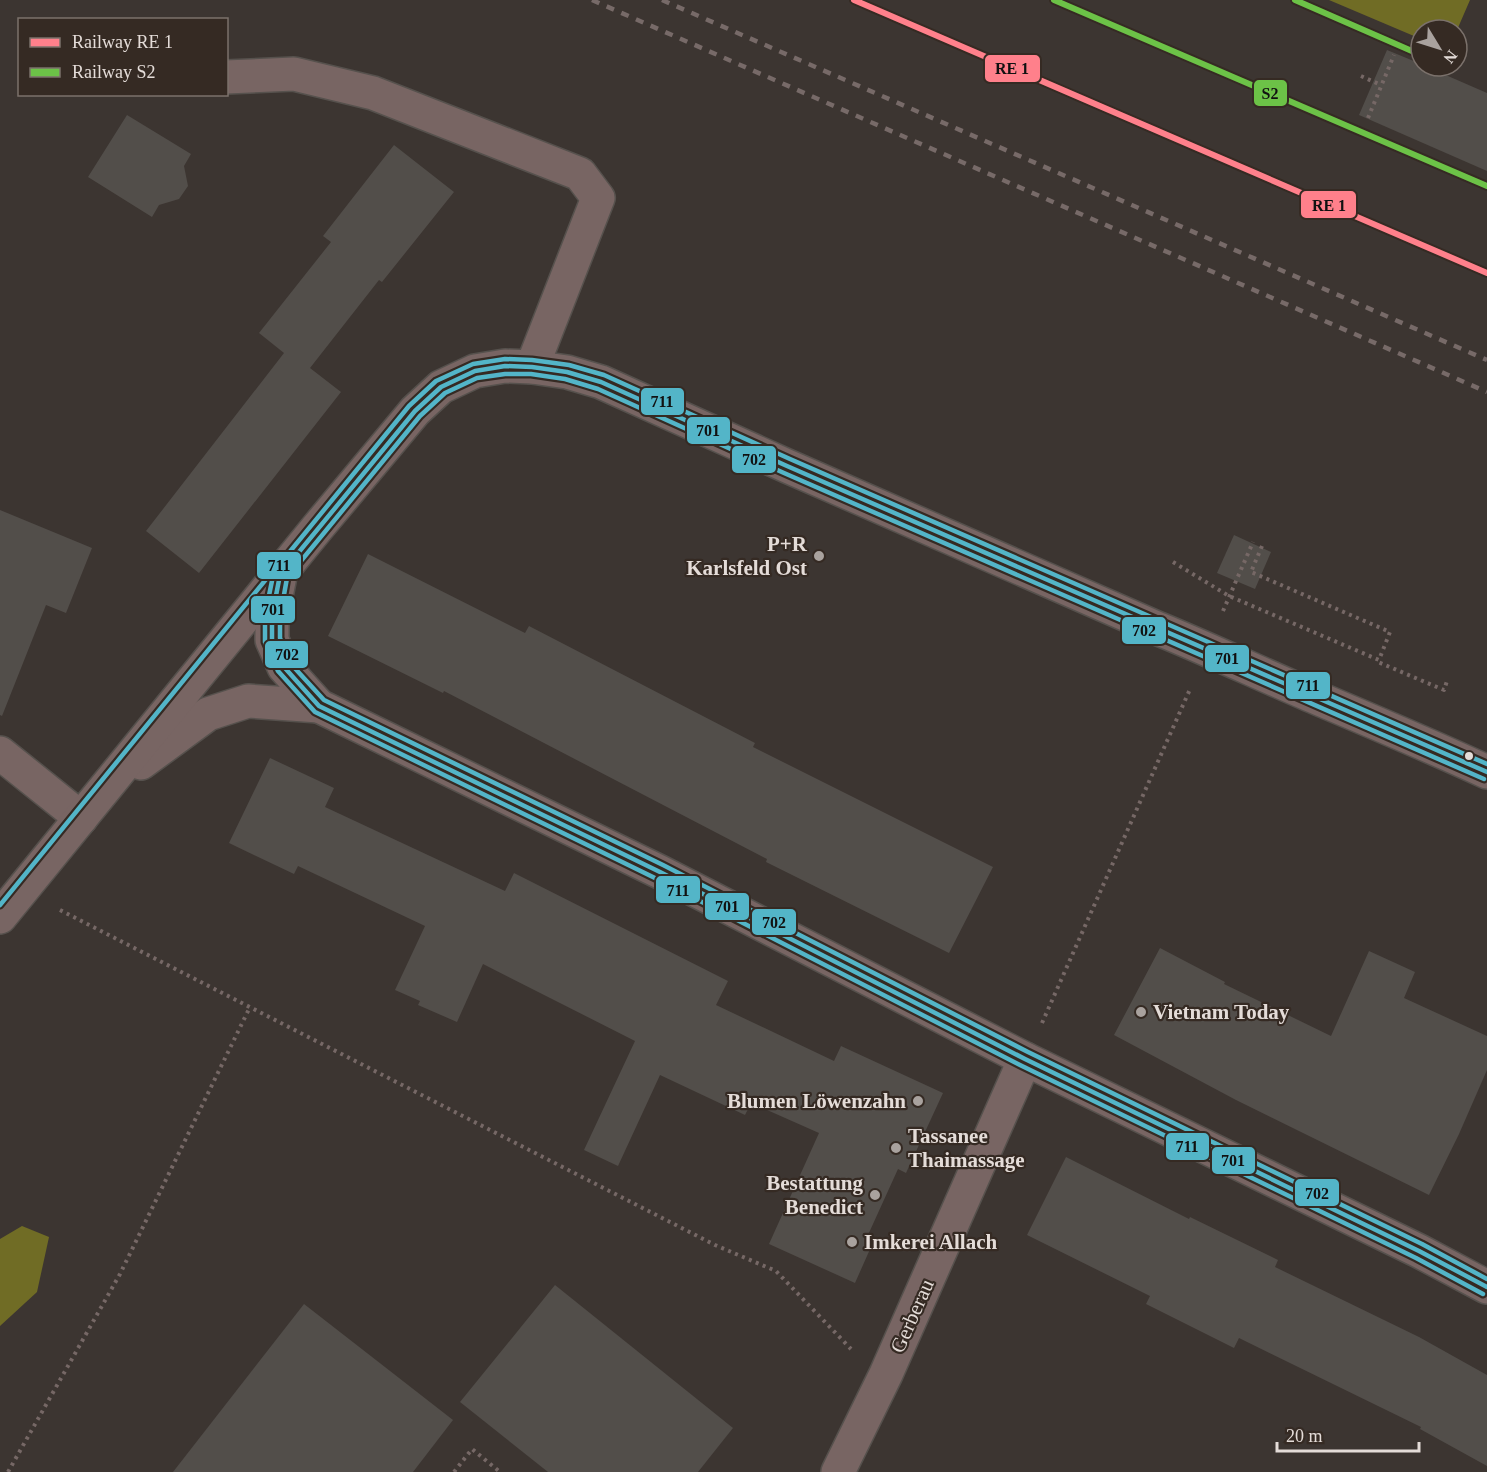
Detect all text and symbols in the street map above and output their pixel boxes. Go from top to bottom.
legend [18,18,228,96]
north arrow [1409,18,1469,78]
text: Railway RE 1 [72,32,173,52]
text: N [1440,47,1461,67]
line badge: RE 1 [984,54,1041,83]
text: RE 1 [995,60,1029,77]
text: Railway S2 [72,62,156,82]
line badge: S2 [1253,79,1288,107]
text: S2 [1262,85,1278,102]
line badge: RE 1 [1300,190,1357,219]
text: RE 1 [1312,197,1346,214]
line badge: 711 [640,387,685,416]
text: 711 [650,393,674,410]
line badge: 701 [686,416,731,445]
text: 701 [696,422,720,439]
line badge: 702 [731,445,777,474]
text: 702 [742,451,766,468]
place label: P+R Karlsfeld Ost [686,532,808,580]
marker: P+R Karlsfeld Ost [812,549,826,563]
line badge: 711 [256,551,302,580]
text: 711 [267,557,291,574]
line badge: 701 [250,595,296,624]
text: 701 [261,601,285,618]
line badge: 702 [1121,616,1167,645]
text: 702 [1132,622,1156,639]
line badge: 702 [264,640,309,669]
line badge: 701 [1204,644,1250,673]
text: 702 [275,646,299,663]
text: 701 [1215,650,1239,667]
line badge: 711 [1285,671,1331,700]
text: 711 [1296,677,1320,694]
unlabelled marker [1463,750,1475,762]
line badge: 711 [655,875,701,904]
text: 711 [666,882,690,899]
line badge: 701 [704,892,750,921]
text: 701 [715,898,739,915]
line badge: 702 [751,908,797,936]
text: 702 [762,914,786,931]
place label: Vietnam Today [1153,1000,1290,1024]
marker: Vietnam Today [1134,1005,1148,1019]
place label: Blumen Löwenzahn [727,1089,906,1113]
marker: Blumen Löwenzahn [911,1094,925,1108]
place label: Tassanee Thaimassage [908,1124,1025,1172]
line badge: 711 [1165,1132,1210,1161]
text: 711 [1175,1138,1199,1155]
marker: Tassanee Thaimassage [889,1141,903,1155]
line badge: 701 [1211,1146,1256,1175]
text: 701 [1221,1152,1245,1169]
place label: Bestattung Benedict [766,1171,863,1219]
line badge: 702 [1294,1178,1340,1207]
text: 702 [1305,1185,1329,1202]
marker: Bestattung Benedict [868,1188,882,1202]
place label: Imkerei Allach [864,1230,998,1254]
marker: Imkerei Allach [845,1235,859,1249]
street label: Gerberau [885,1275,939,1357]
scale bar [1277,1415,1420,1453]
text: 20 m [1286,1426,1323,1446]

